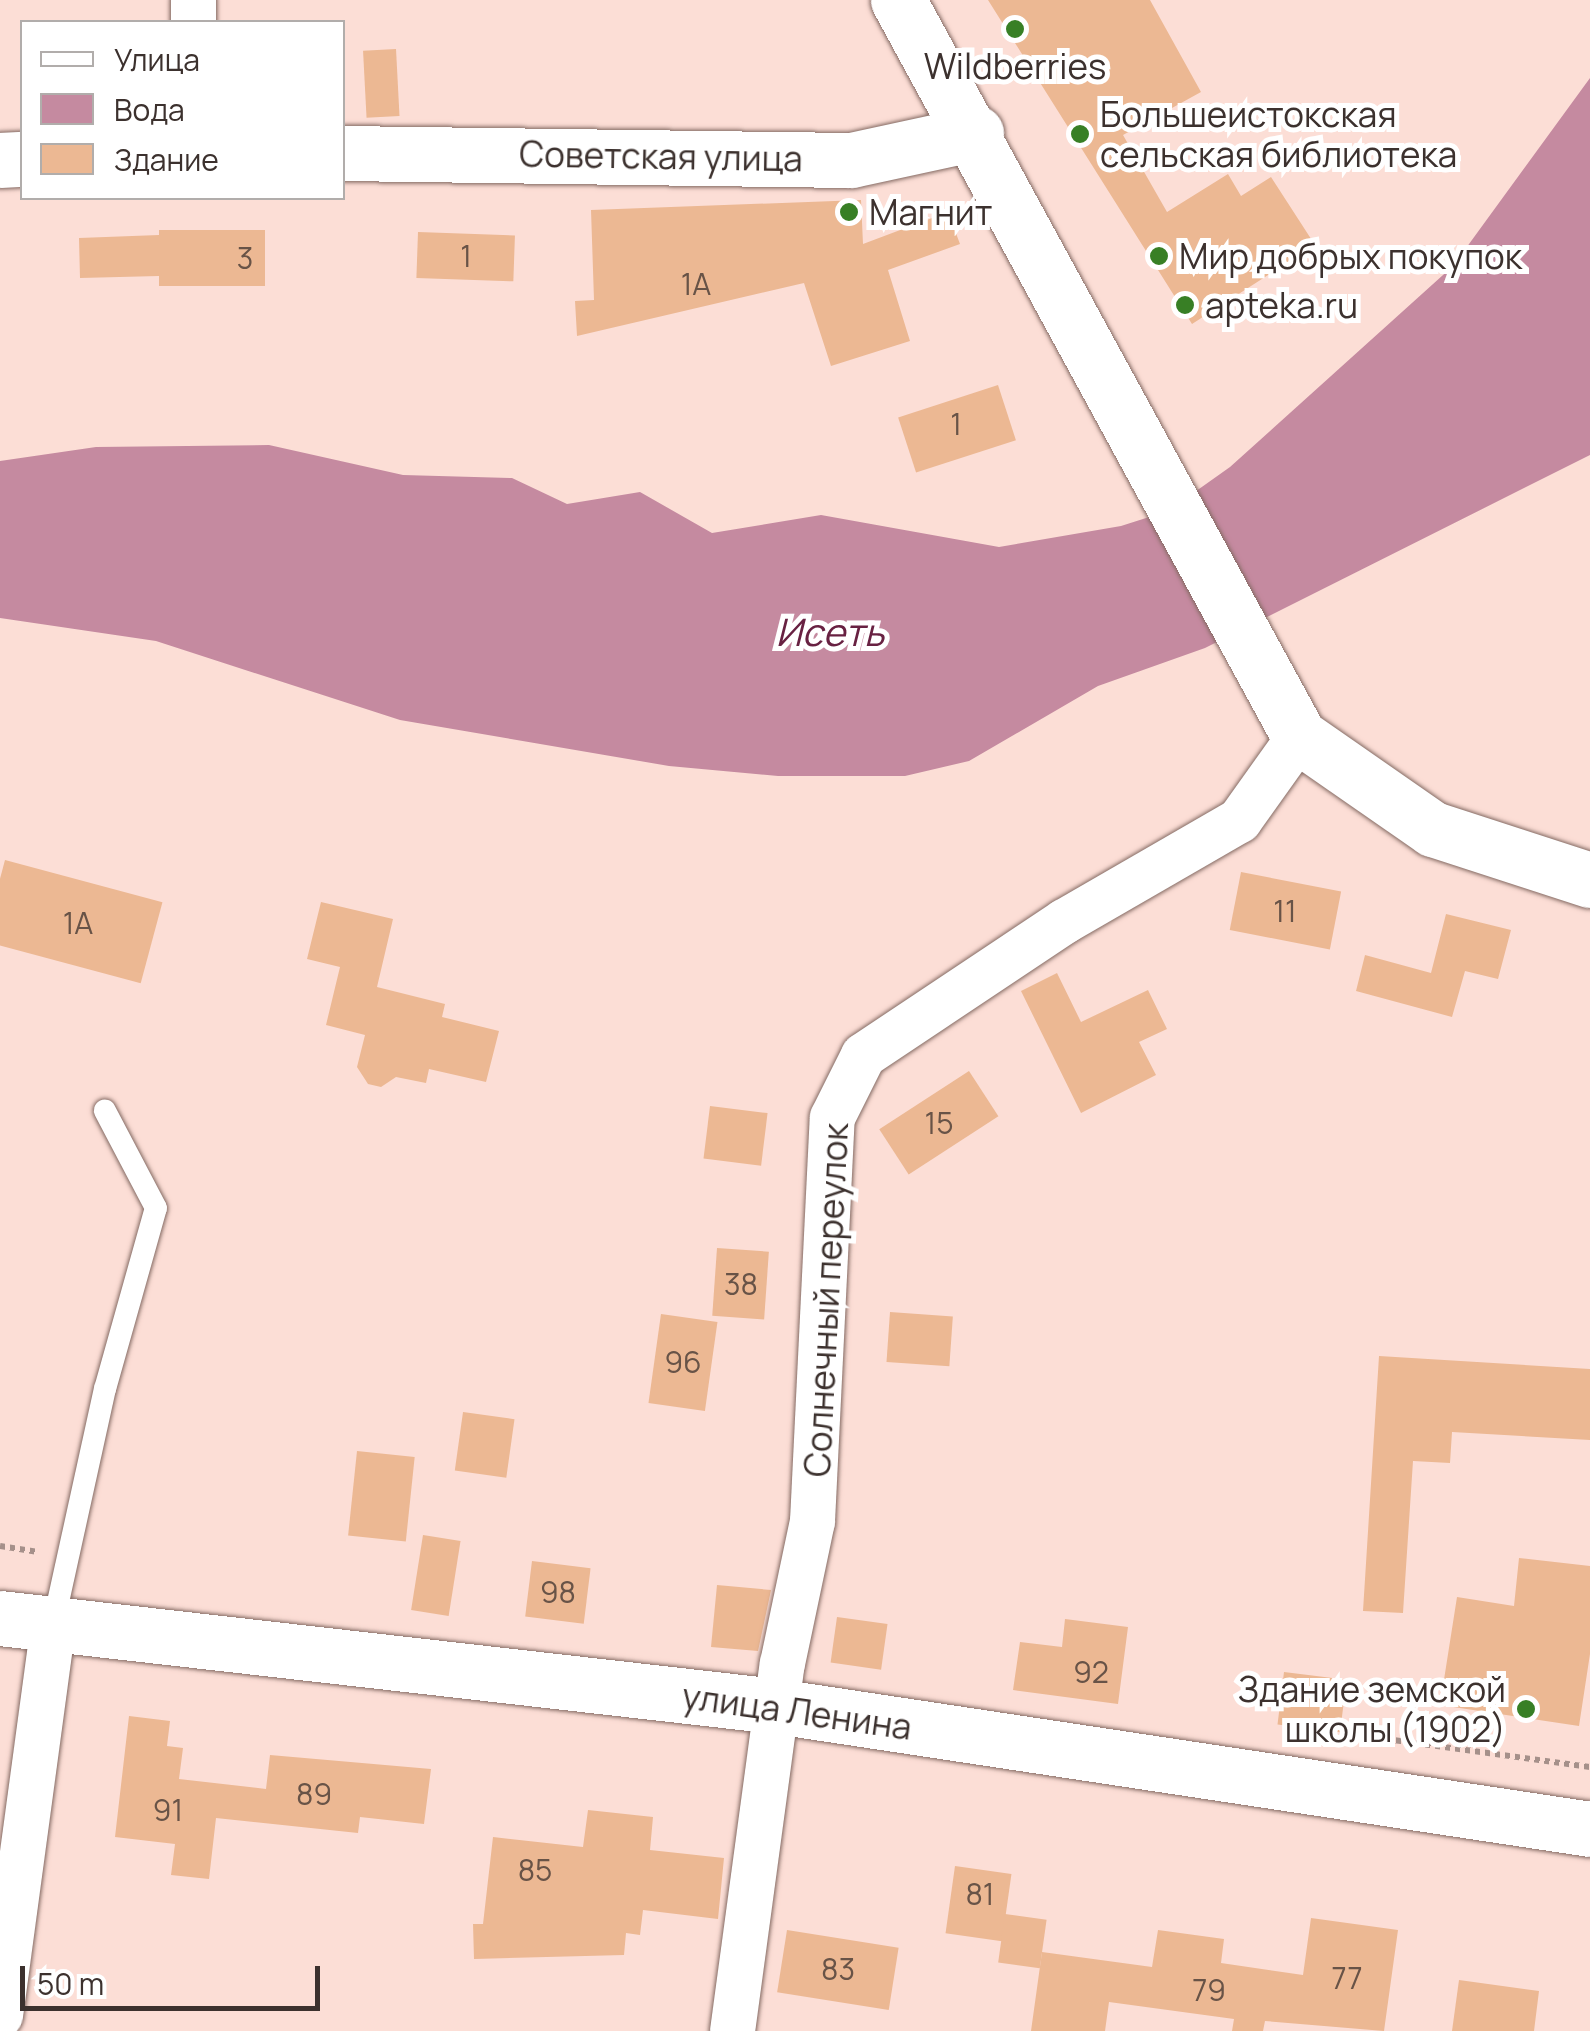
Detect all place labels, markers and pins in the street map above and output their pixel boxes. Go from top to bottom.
marker: Wildberries [1004,18,1026,40]
place label: Wildberries [924,45,1106,87]
place label: Большеистокская сельская библиотека [1100,93,1457,175]
marker: Большеистокская сельская библиотека [1069,123,1091,145]
place label: Магнит [869,191,992,233]
marker: Магнит [838,201,860,223]
place label: Мир добрых покупок [1179,235,1522,277]
marker: Мир добрых покупок [1148,245,1170,267]
place label: apteka.ru [1205,284,1358,326]
marker: apteka.ru [1174,294,1196,316]
place label: Здание земской школы (1902) [1238,1668,1506,1750]
marker: Здание земской школы (1902) [1515,1698,1537,1720]

